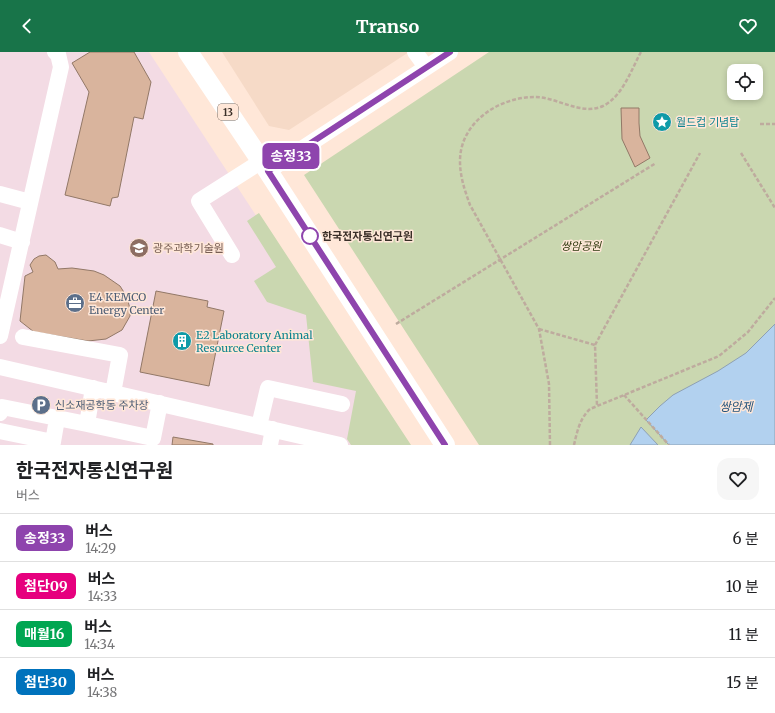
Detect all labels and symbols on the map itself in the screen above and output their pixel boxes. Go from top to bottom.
road number: 13 [218,104,238,120]
place icon: 월드컵 기념탑 [651,111,673,133]
place label: 월드컵 기념탑 [676,115,739,129]
line badge: 송정33 [263,143,319,169]
marker: 한국전자통신연구원 [301,227,319,245]
place label: 한국전자통신연구원 [322,229,413,243]
school or university icon: 광주과학기술원 [128,237,150,259]
park label: 쌍암공원 [561,239,602,253]
place label: 광주과학기술원 [153,241,224,255]
place label: E4 KEMCO Energy Center [89,290,164,317]
office icon: E4 KEMCO Energy Center [64,292,86,314]
place label: E2 Laboratory Animal Resource Center [196,328,313,355]
building icon: E2 Laboratory Animal Resource Center [171,330,193,352]
parking icon: 신소재공학동 주차장 [30,394,52,416]
place label: 신소재공학동 주차장 [55,398,149,412]
water label: 쌍암제 [719,399,755,414]

